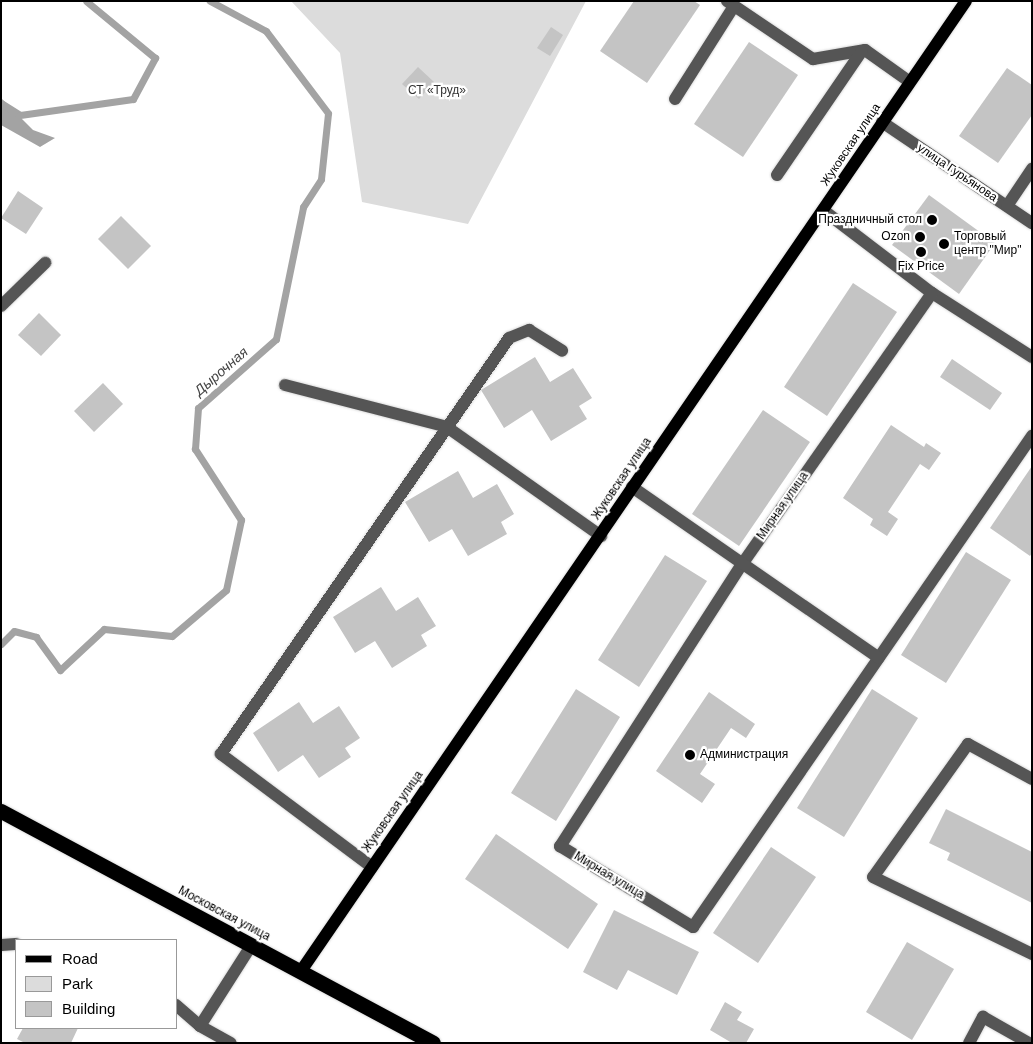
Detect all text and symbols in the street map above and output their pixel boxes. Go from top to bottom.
park label: СТ «Труд» [408,84,466,98]
street label: Жуковская улица [818,101,884,189]
street label: улица Гурьянова [914,141,1000,205]
place label: Праздничный стол [818,213,922,227]
marker: Праздничный стол [926,214,938,226]
place label: Ozon [881,230,910,244]
place label: Торговый центр "Мир" [954,230,1021,258]
marker: Ozon [914,231,926,243]
marker: Торговый центр "Мир" [938,238,950,250]
marker: Fix Price [915,246,927,258]
place label: Fix Price [898,260,944,274]
water label: Дырочная [191,343,251,399]
street label: Жуковская улица [589,435,655,523]
street label: Мирная улица [754,469,812,543]
place label: Администрация [700,748,788,762]
marker: Администрация [684,749,696,761]
street label: Жуковская улица [359,768,427,856]
street label: Мирная улица [571,849,647,903]
street label: Московская улица [176,884,272,944]
legend [15,939,178,1029]
text: Road [62,950,98,967]
text: Park [62,975,93,992]
text: Building [62,1000,115,1017]

